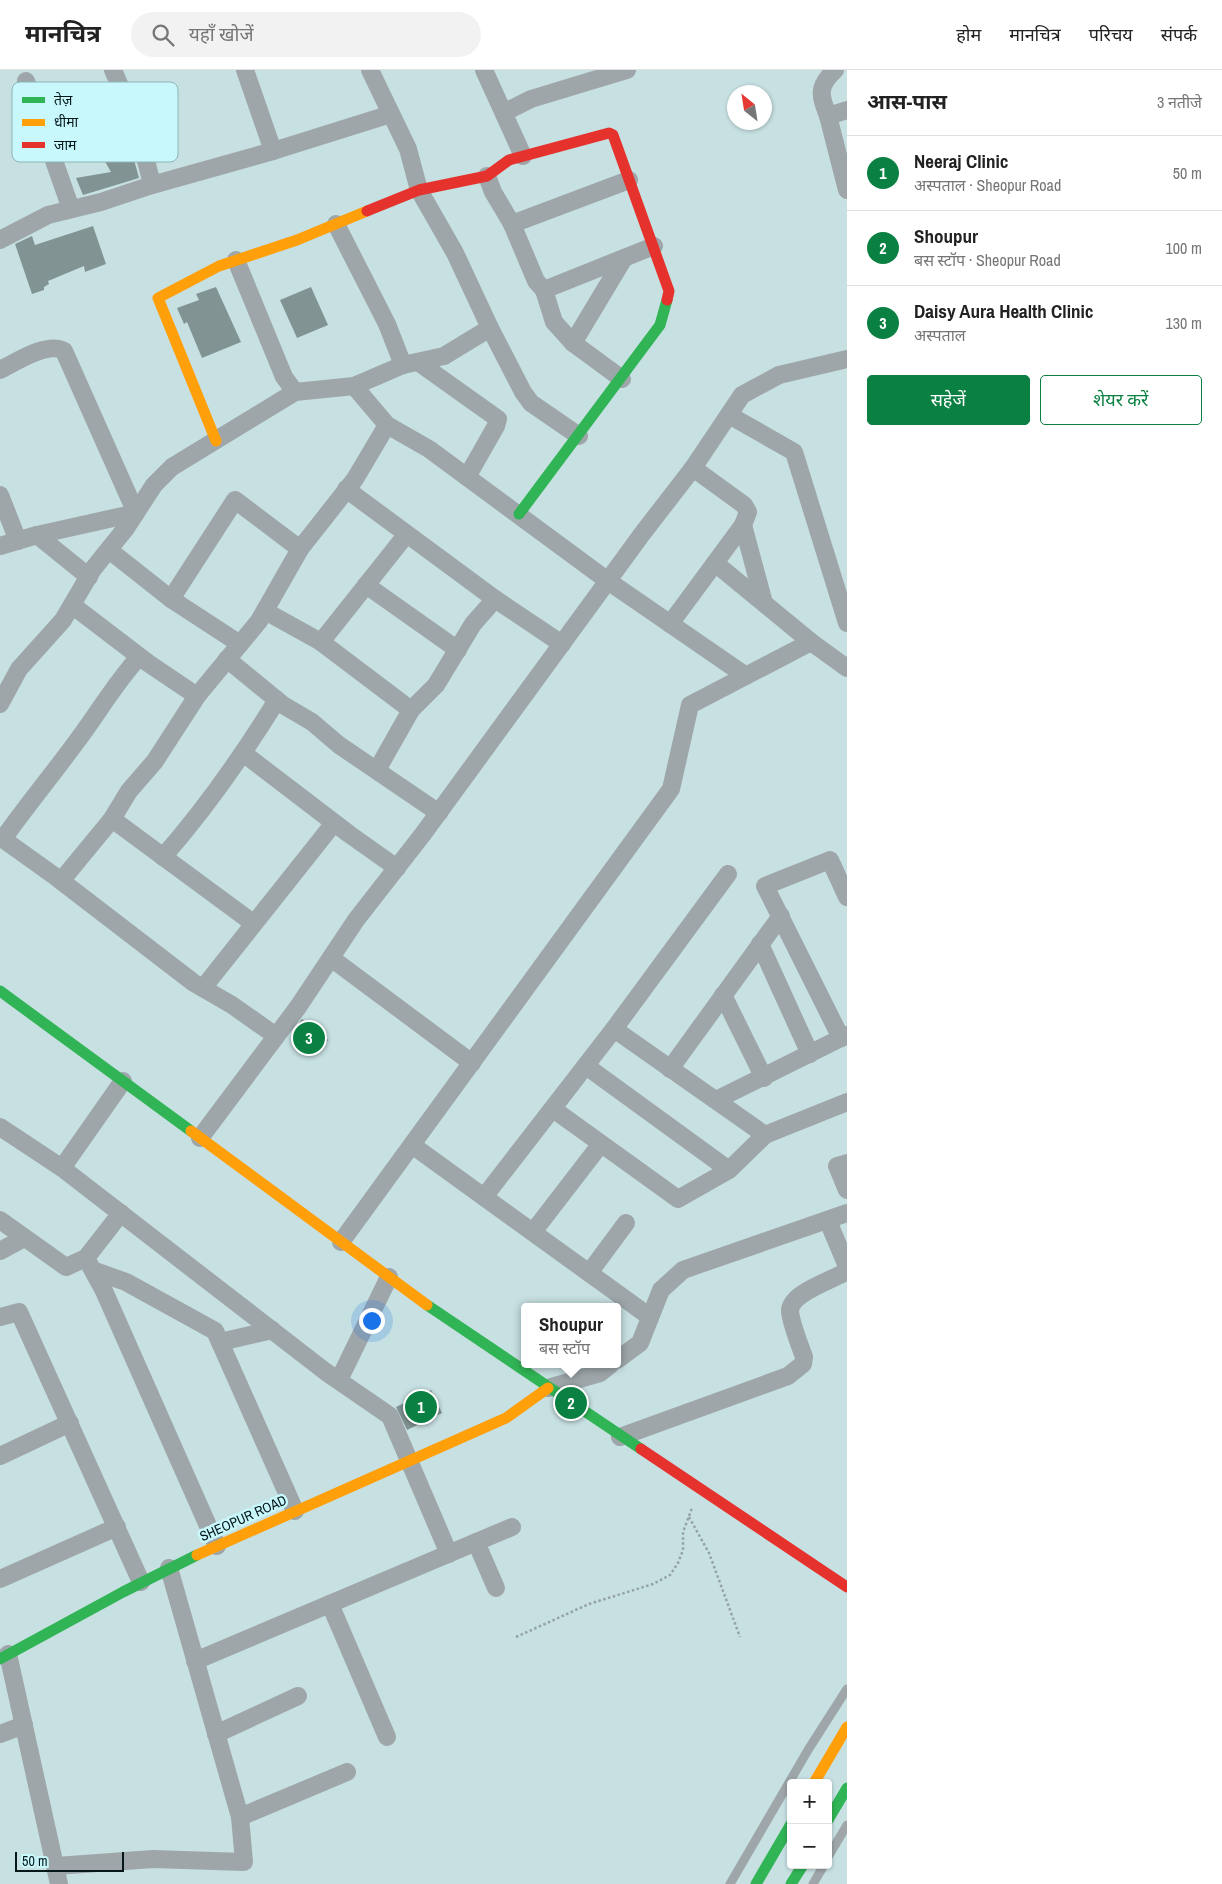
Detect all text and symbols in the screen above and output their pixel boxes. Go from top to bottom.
search box [131,12,481,57]
text: मानचित्र [25,17,101,49]
icon: search [149,21,177,49]
text: यहाँ खोजें [189,21,254,47]
text: होम [956,22,981,47]
text: मानचित्र [1009,22,1061,47]
text: परिचय [1089,22,1133,47]
text: संपर्क [1161,22,1197,47]
legend [12,82,178,162]
north arrow [727,85,772,130]
text: आस-पास [867,87,947,116]
text: तेज़ [54,91,73,109]
text: 3 नतीजे [1157,91,1202,113]
text: धीमा [54,113,79,131]
text: जाम [54,136,77,154]
text: Neeraj Clinic [914,148,1008,174]
text: 1 [879,162,887,184]
text: 50 m [1173,162,1202,184]
text: अस्पताल · Sheopur Road [914,174,1061,196]
text: Shoupur [914,223,978,249]
text: 2 [879,237,887,259]
text: 100 m [1166,237,1202,259]
text: बस स्टॉप · Sheopur Road [914,249,1061,271]
text: Daisy Aura Health Clinic [914,298,1094,324]
text: 3 [879,312,887,334]
text: 130 m [1166,312,1202,334]
text: अस्पताल [914,324,966,346]
button: सहेजें [867,375,1030,425]
button: शेयर करें [1040,375,1202,425]
pin: 3 [293,1019,325,1057]
popup [521,1303,621,1368]
your location [359,1308,385,1334]
text: Shoupur [539,1311,603,1337]
text: बस स्टॉप [539,1337,590,1359]
pin: 2 [555,1384,587,1422]
pin: 1 [405,1388,437,1426]
street label: SHEOPUR ROAD [197,1491,289,1545]
map controls [787,1779,832,1869]
button: + [787,1779,832,1824]
button: − [787,1824,832,1869]
scale bar [15,1849,124,1872]
text: 50 m [22,1852,48,1870]

